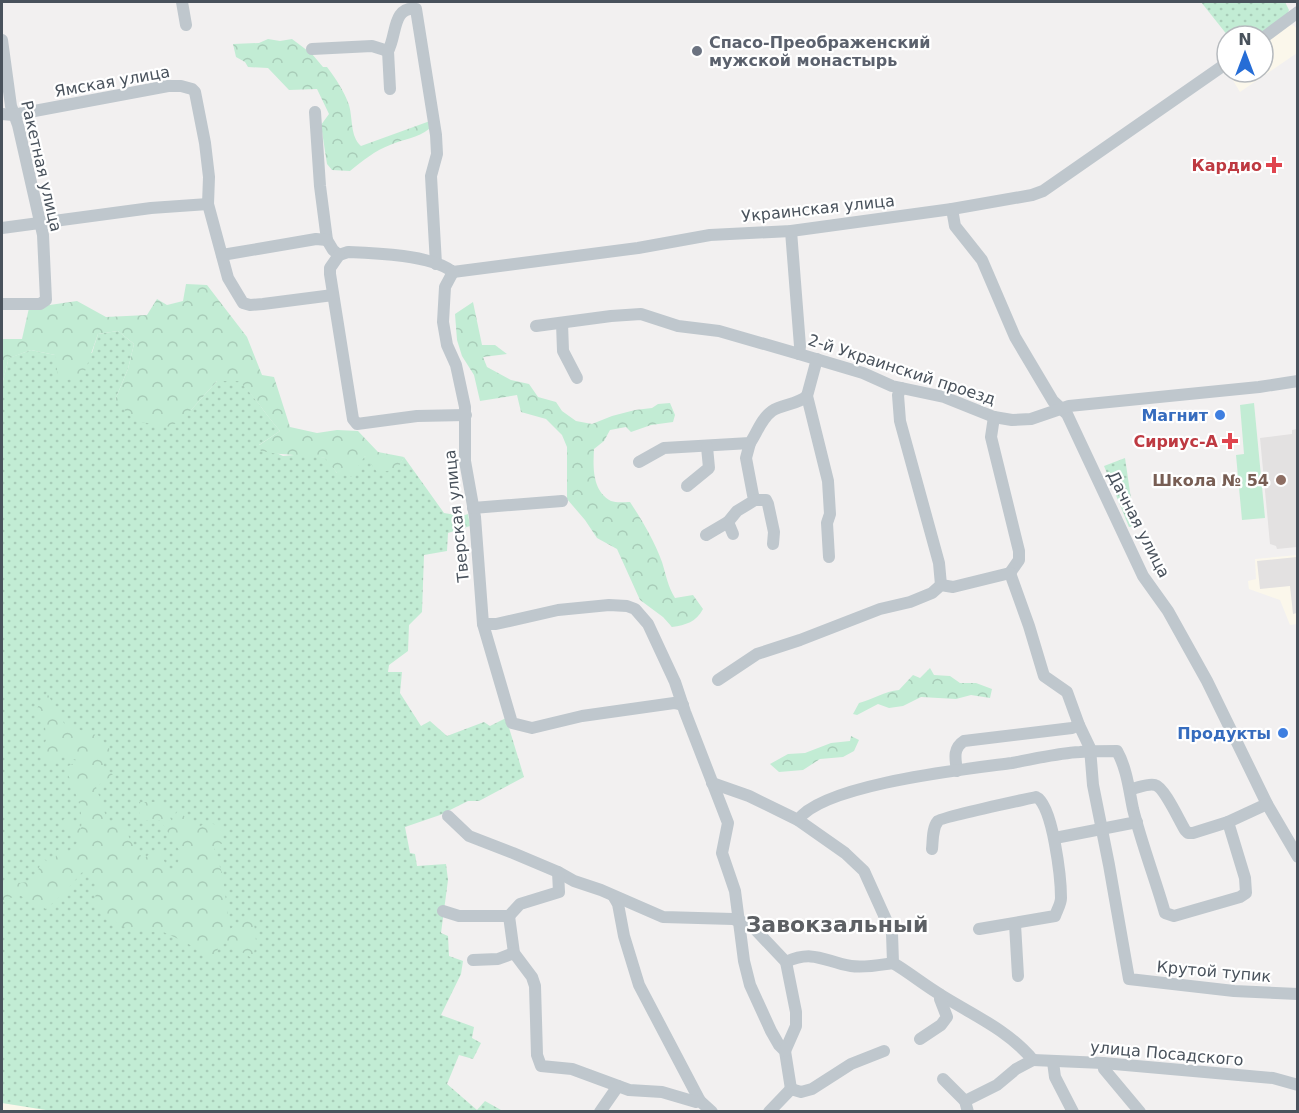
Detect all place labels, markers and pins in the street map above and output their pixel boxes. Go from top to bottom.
place label: Спасо-Преображенский мужской монастырь [709,33,930,70]
marker: Спасо-Преображенский мужской монастырь [690,44,704,58]
place label: Кардио [1192,156,1262,175]
marker: Кардио [1267,158,1281,172]
place label: Магнит [1141,406,1209,425]
marker: Магнит [1213,408,1227,422]
place label: Сириус-А [1133,432,1219,451]
marker: Сириус-А [1223,434,1237,448]
place label: Школа № 54 [1152,471,1269,490]
marker: Школа № 54 [1274,473,1288,487]
place label: Продукты [1177,724,1271,743]
marker: Продукты [1276,726,1290,740]

